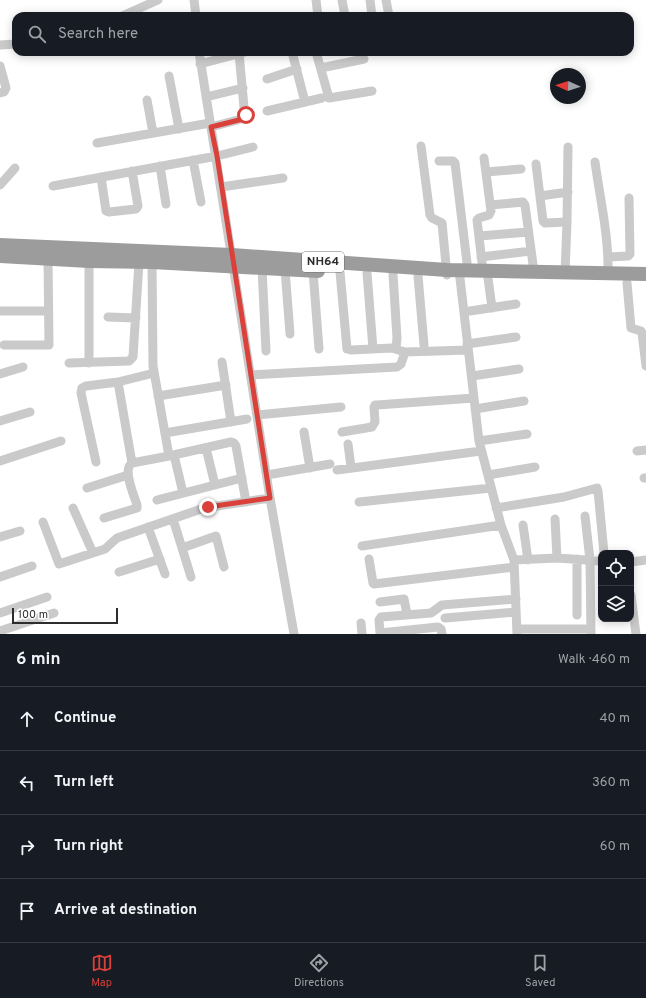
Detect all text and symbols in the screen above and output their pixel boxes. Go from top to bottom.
search box [12,12,634,56]
icon: search [26,23,48,45]
text: Search here [58,25,138,44]
north arrow [550,68,586,104]
route start [237,106,255,124]
road number: NH64 [302,252,344,272]
route end [199,498,217,516]
map controls [598,550,634,622]
button: locate [598,550,634,586]
button: layers [598,586,634,622]
scale bar [12,606,118,625]
text: 100 m [18,608,48,622]
text: 6 min [16,649,60,671]
text: Walk · 460 m [558,652,630,668]
icon: ahead [16,708,38,730]
text: Continue [54,709,116,728]
text: 40 m [600,711,630,727]
icon: left [16,772,38,794]
text: Turn left [54,773,114,792]
text: 360 m [592,775,630,791]
icon: right [16,836,38,858]
text: Turn right [54,837,123,856]
text: 60 m [600,839,630,855]
icon: arrive [16,900,38,922]
text: Arrive at destination [54,901,197,920]
tab: Map [91,952,113,990]
tab: Directions [294,952,344,990]
tab: Saved [525,952,555,990]

